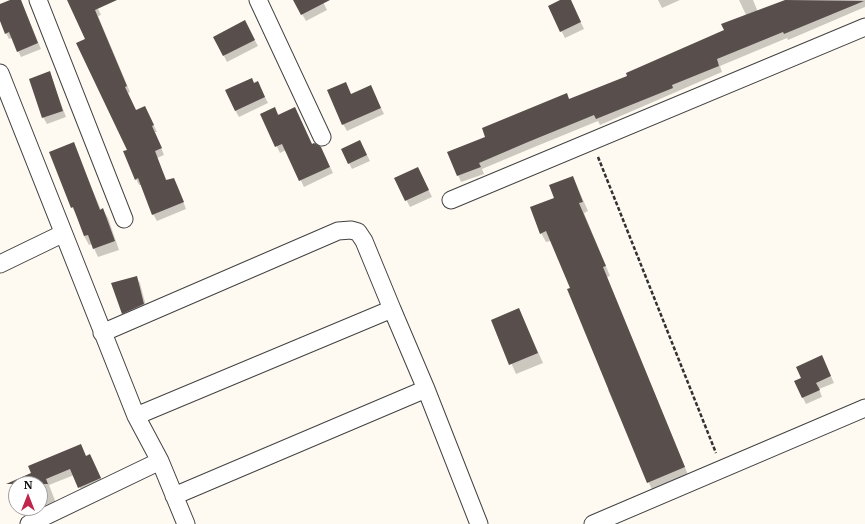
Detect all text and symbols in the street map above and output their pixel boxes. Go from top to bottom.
north arrow [8,476,48,516]
text: N [24,478,32,492]

